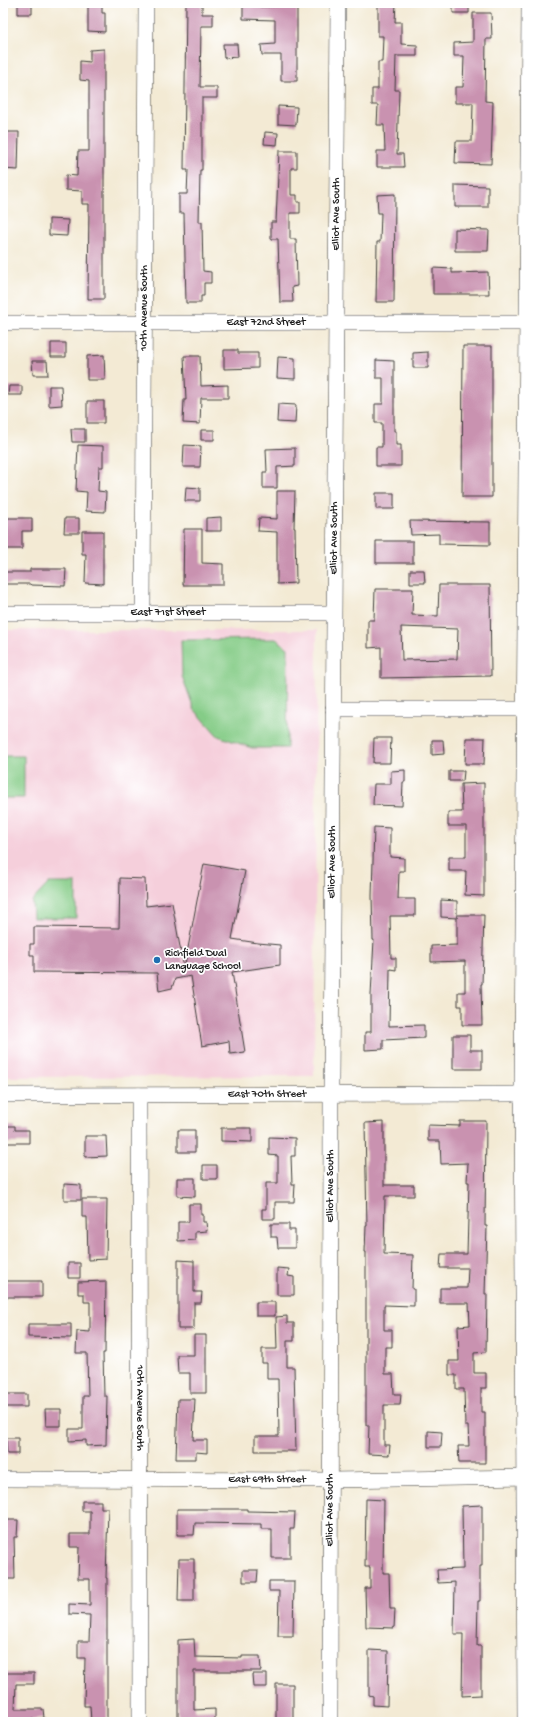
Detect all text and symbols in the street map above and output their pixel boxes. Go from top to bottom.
street label: Elliot Ave South [330,177,343,251]
street label: 10th Avenue South [138,265,151,352]
street label: East 72nd Street [227,317,307,329]
street label: Elliot Ave South [328,501,341,575]
street label: East 71st Street [131,607,207,619]
street label: Elliot Ave South [326,825,339,899]
place label: Richfield Dual Language School [165,947,242,973]
marker: Richfield Dual Language School [152,955,162,965]
street label: East 70th Street [228,1088,308,1101]
street label: Elliot Ave South [325,1149,337,1223]
street label: 10th Avenue South [133,1364,146,1451]
street label: Elliot Ave South [324,1473,336,1547]
street label: East 69th Street [228,1474,307,1486]

